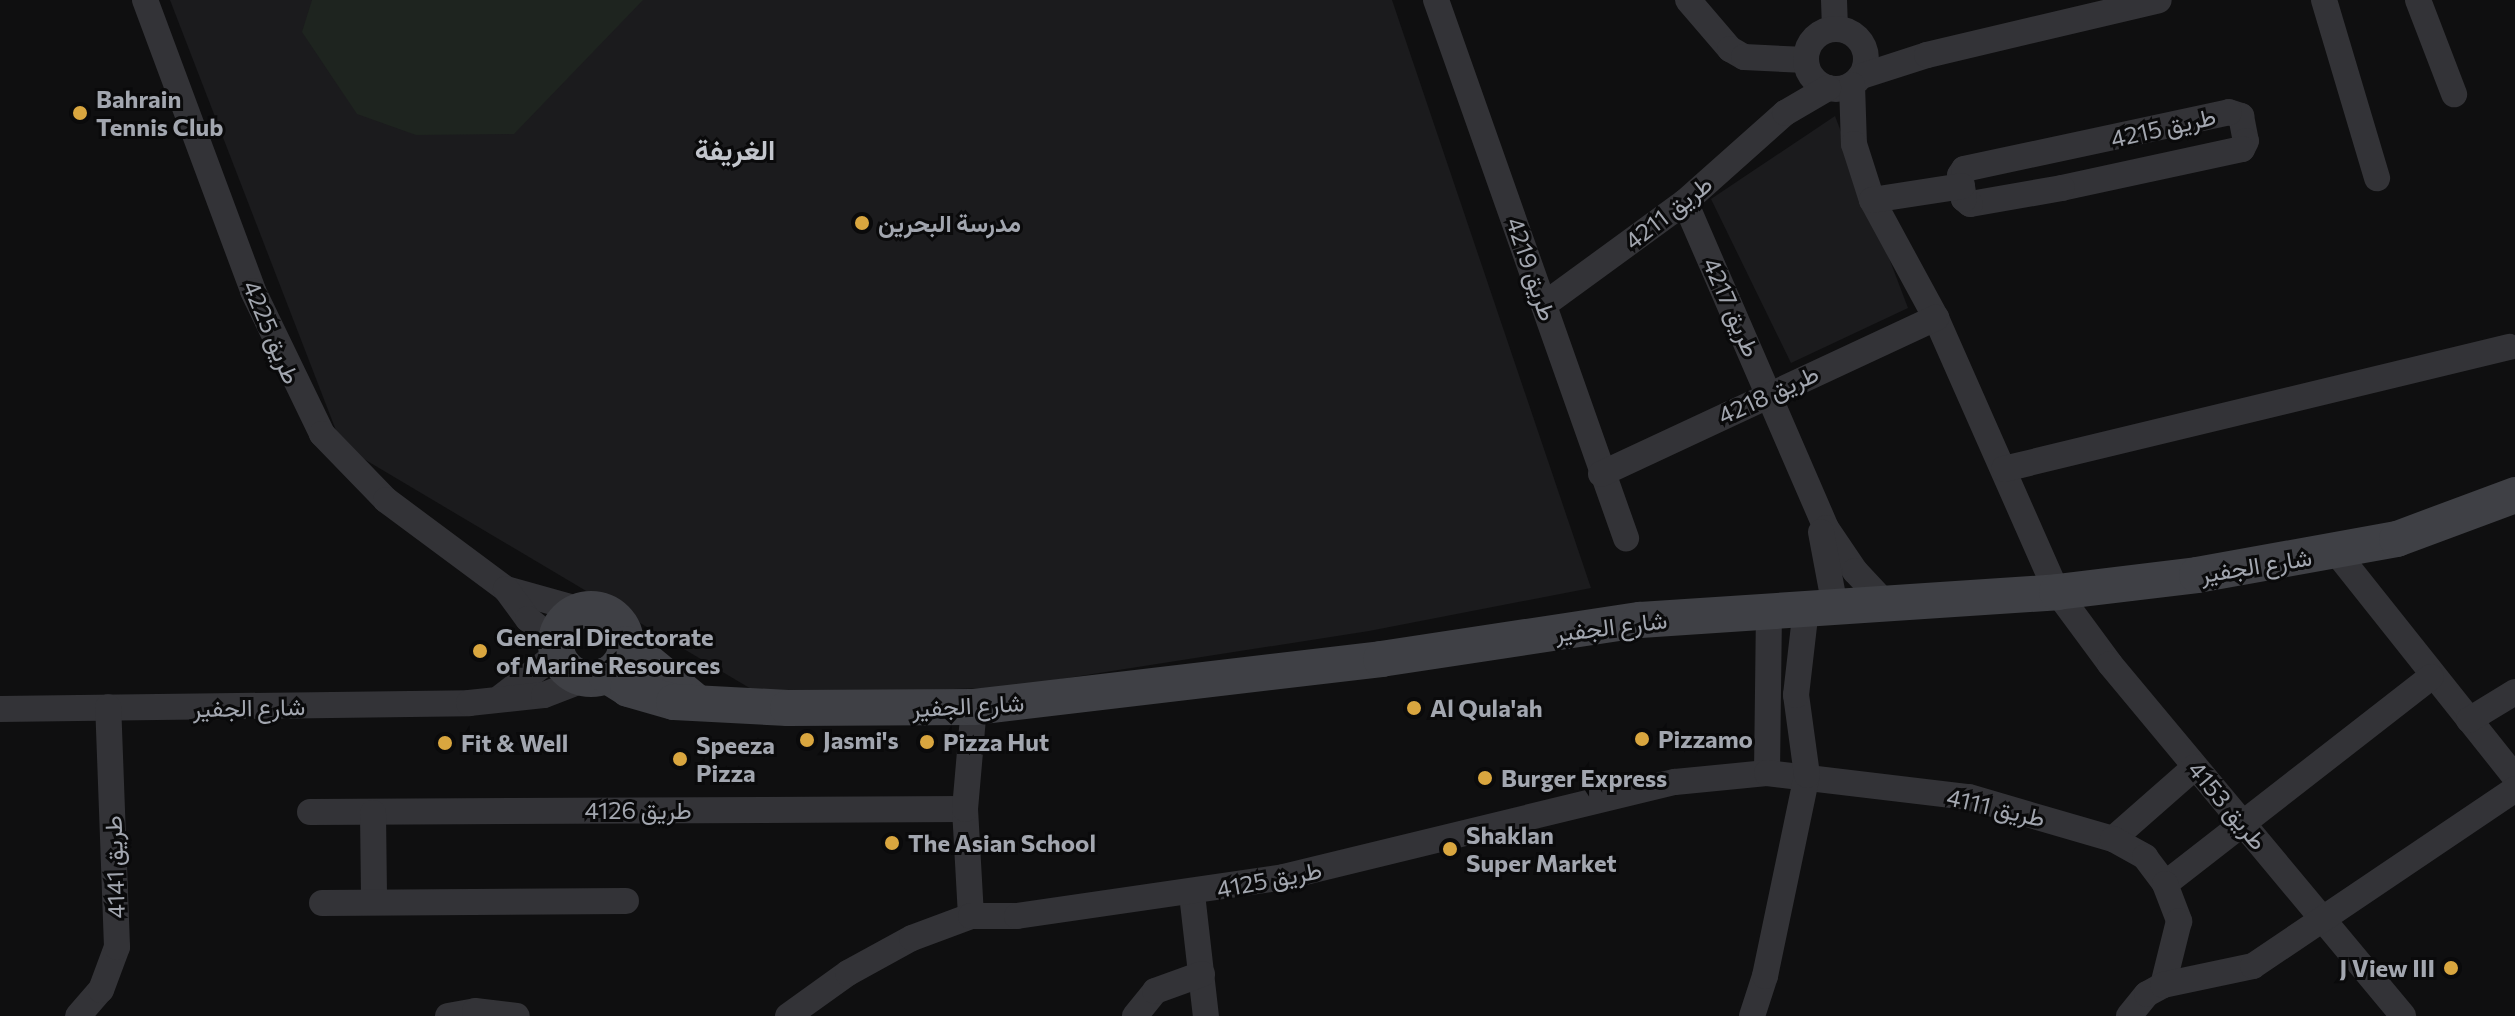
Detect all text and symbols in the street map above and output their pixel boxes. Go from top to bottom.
place label: Bahrain Tennis Club [96,85,223,141]
street label: طريق 4215 [2108,101,2218,153]
marker: Bahrain Tennis Club [71,104,89,122]
district label: الغريفة [695,132,775,166]
street label: طريق 4211 [1618,169,1718,255]
place label: مدرسة البحرين [878,209,1021,237]
street label: طريق 4219 [1501,213,1563,325]
marker: مدرسة البحرين [853,214,871,232]
street label: طريق 4217 [1697,253,1767,361]
street label: طريق 4225 [237,276,307,388]
street label: طريق 4218 [1713,358,1823,430]
street label: شارع الجفير [2198,542,2314,588]
street label: شارع الجفير [1553,605,1669,647]
place label: General Directorate of Marine Resources [496,623,720,679]
marker: General Directorate of Marine Resources [471,642,489,660]
street label: شارع الجفير [911,688,1025,722]
street label: شارع الجفير [193,692,305,722]
place label: Al Qula'ah [1430,694,1543,722]
marker: Al Qula'ah [1405,699,1423,717]
place label: Pizzamo [1658,725,1753,753]
place label: Jasmi's [823,726,899,754]
place label: Pizza Hut [943,728,1049,756]
place label: Fit & Well [461,729,568,757]
marker: Pizzamo [1633,730,1651,748]
place label: Speeza Pizza [696,731,775,787]
marker: Jasmi's [798,731,816,749]
marker: Pizza Hut [918,733,936,751]
marker: Fit & Well [436,734,454,752]
marker: Speeza Pizza [671,750,689,768]
street label: طريق 4153 [2183,755,2273,855]
place label: Burger Express [1501,764,1667,792]
marker: Burger Express [1476,769,1494,787]
street label: طريق 4111 [1944,782,2048,832]
street label: طريق 4126 [584,796,692,824]
street label: طريق 4141 [98,815,130,919]
place label: Shaklan Super Market [1466,821,1617,877]
place label: The Asian School [908,829,1096,857]
marker: The Asian School [883,834,901,852]
marker: Shaklan Super Market [1441,840,1459,858]
street label: طريق 4125 [1214,855,1324,903]
place label: J View III [2340,954,2435,982]
marker: J View III [2442,959,2460,977]

